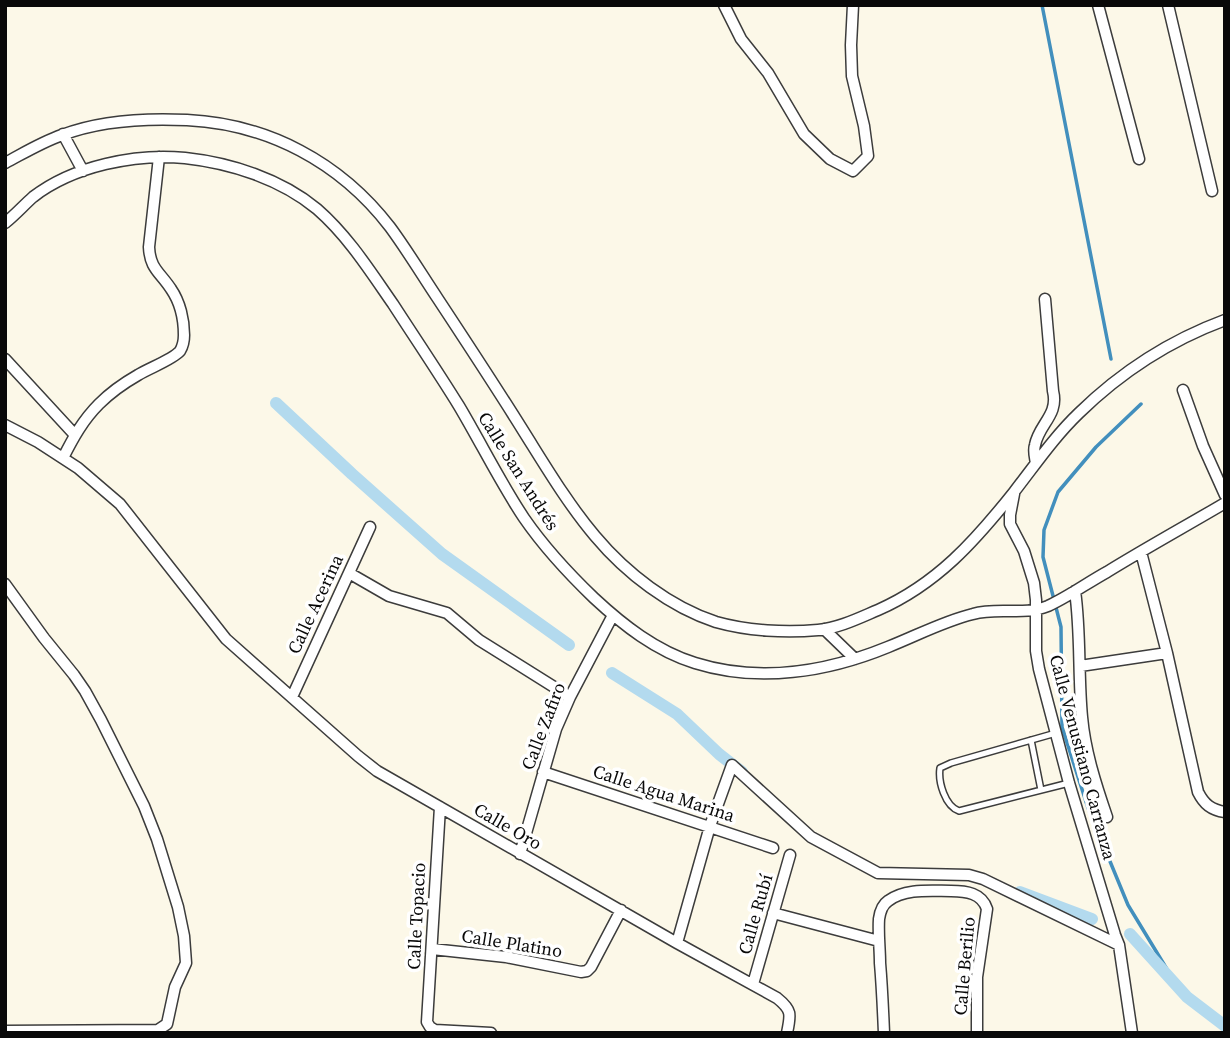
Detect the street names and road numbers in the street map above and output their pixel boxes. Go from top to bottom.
street label: Calle San Andrés [472,407,566,535]
street label: Calle Acerina [281,549,349,658]
street label: Calle Venustiano Carranza [1044,652,1123,863]
street label: Calle Zafiro [515,678,571,773]
street label: Calle Agua Marina [590,758,739,828]
street label: Calle Oro [469,797,547,856]
street label: Calle Topacio [401,862,431,970]
street label: Calle Rubí [732,871,778,957]
street label: Calle Berilio [947,916,981,1016]
street label: Calle Platino [460,923,564,963]

